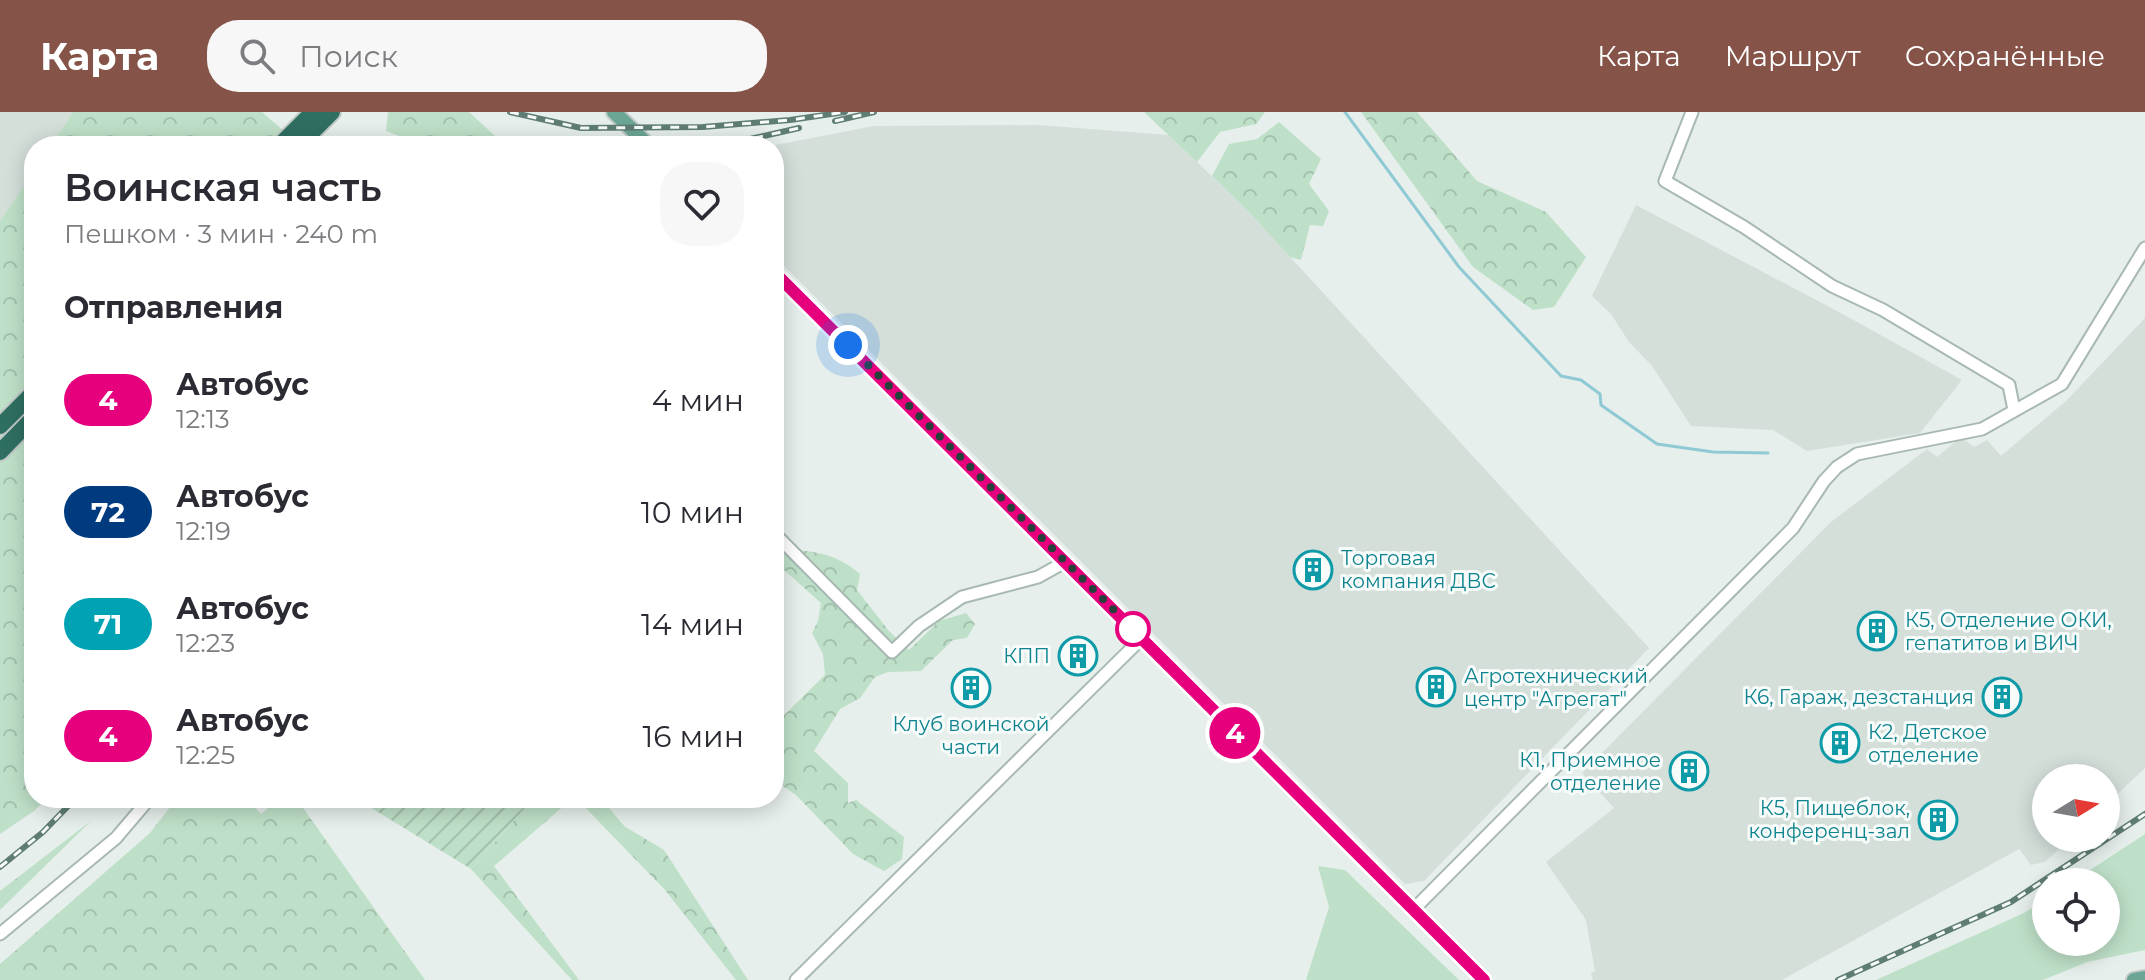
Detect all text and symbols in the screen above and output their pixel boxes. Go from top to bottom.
search box [207,20,767,92]
text: Карта [40,33,159,80]
icon: search [235,34,279,78]
text: Поиск [299,38,398,75]
text: Карта [1597,39,1681,73]
text: Маршрут [1725,39,1861,73]
text: Сохранённые [1905,39,2105,73]
button: heart [660,162,744,246]
text: Воинская часть [64,164,382,211]
text: Пешком · 3 мин · 240 m [64,218,378,250]
text: Отправления [64,289,283,326]
your location [828,325,868,365]
text: Автобус [176,366,309,403]
text: 4 мин [652,382,744,419]
text: 4 [98,383,118,417]
text: 12:13 [176,403,230,435]
text: Автобус [176,478,309,515]
text: 10 мин [641,494,744,531]
text: 72 [91,495,125,529]
text: 12:19 [176,515,231,547]
place label: Торговая компания ДВС [1341,546,1496,593]
building icon: Торговая компания ДВС [1292,549,1334,591]
text: Автобус [176,590,309,627]
text: 14 мин [641,606,744,643]
text: 71 [94,607,122,641]
place label: К5, Отделение ОКИ, гепатитов и ВИЧ [1905,608,2112,655]
building icon: К5, Отделение ОКИ, гепатитов и ВИЧ [1856,610,1898,652]
unlabelled marker [1116,612,1150,646]
text: 12:23 [176,627,235,659]
building icon: КПП [1057,635,1099,677]
place label: КПП [1003,644,1050,668]
place label: Агротехнический центр "Агрегат" [1464,664,1648,711]
building icon: Агротехнический центр "Агрегат" [1415,666,1457,708]
building icon: Клуб воинской части [950,667,992,709]
building icon: К6, Гараж, дезстанция [1981,676,2023,718]
place label: К6, Гараж, дезстанция [1744,685,1974,709]
text: Автобус [176,702,309,739]
line badge: 4 [1209,707,1261,759]
place label: Клуб воинской части [893,712,1049,759]
text: 4 [1225,716,1245,750]
text: 16 мин [642,718,744,755]
text: 4 [98,719,118,753]
place label: К2, Детское отделение [1868,720,1987,767]
building icon: К2, Детское отделение [1819,722,1861,764]
text: 12:25 [176,739,235,771]
place label: К1, Приемное отделение [1519,748,1661,795]
building icon: К1, Приемное отделение [1668,750,1710,792]
north arrow [2032,764,2120,852]
map controls [2032,764,2120,956]
place label: К5, Пищеблок, конференц-зал [1749,796,1910,843]
building icon: К5, Пищеблок, конференц-зал [1917,799,1959,841]
button: locate [2032,868,2120,956]

